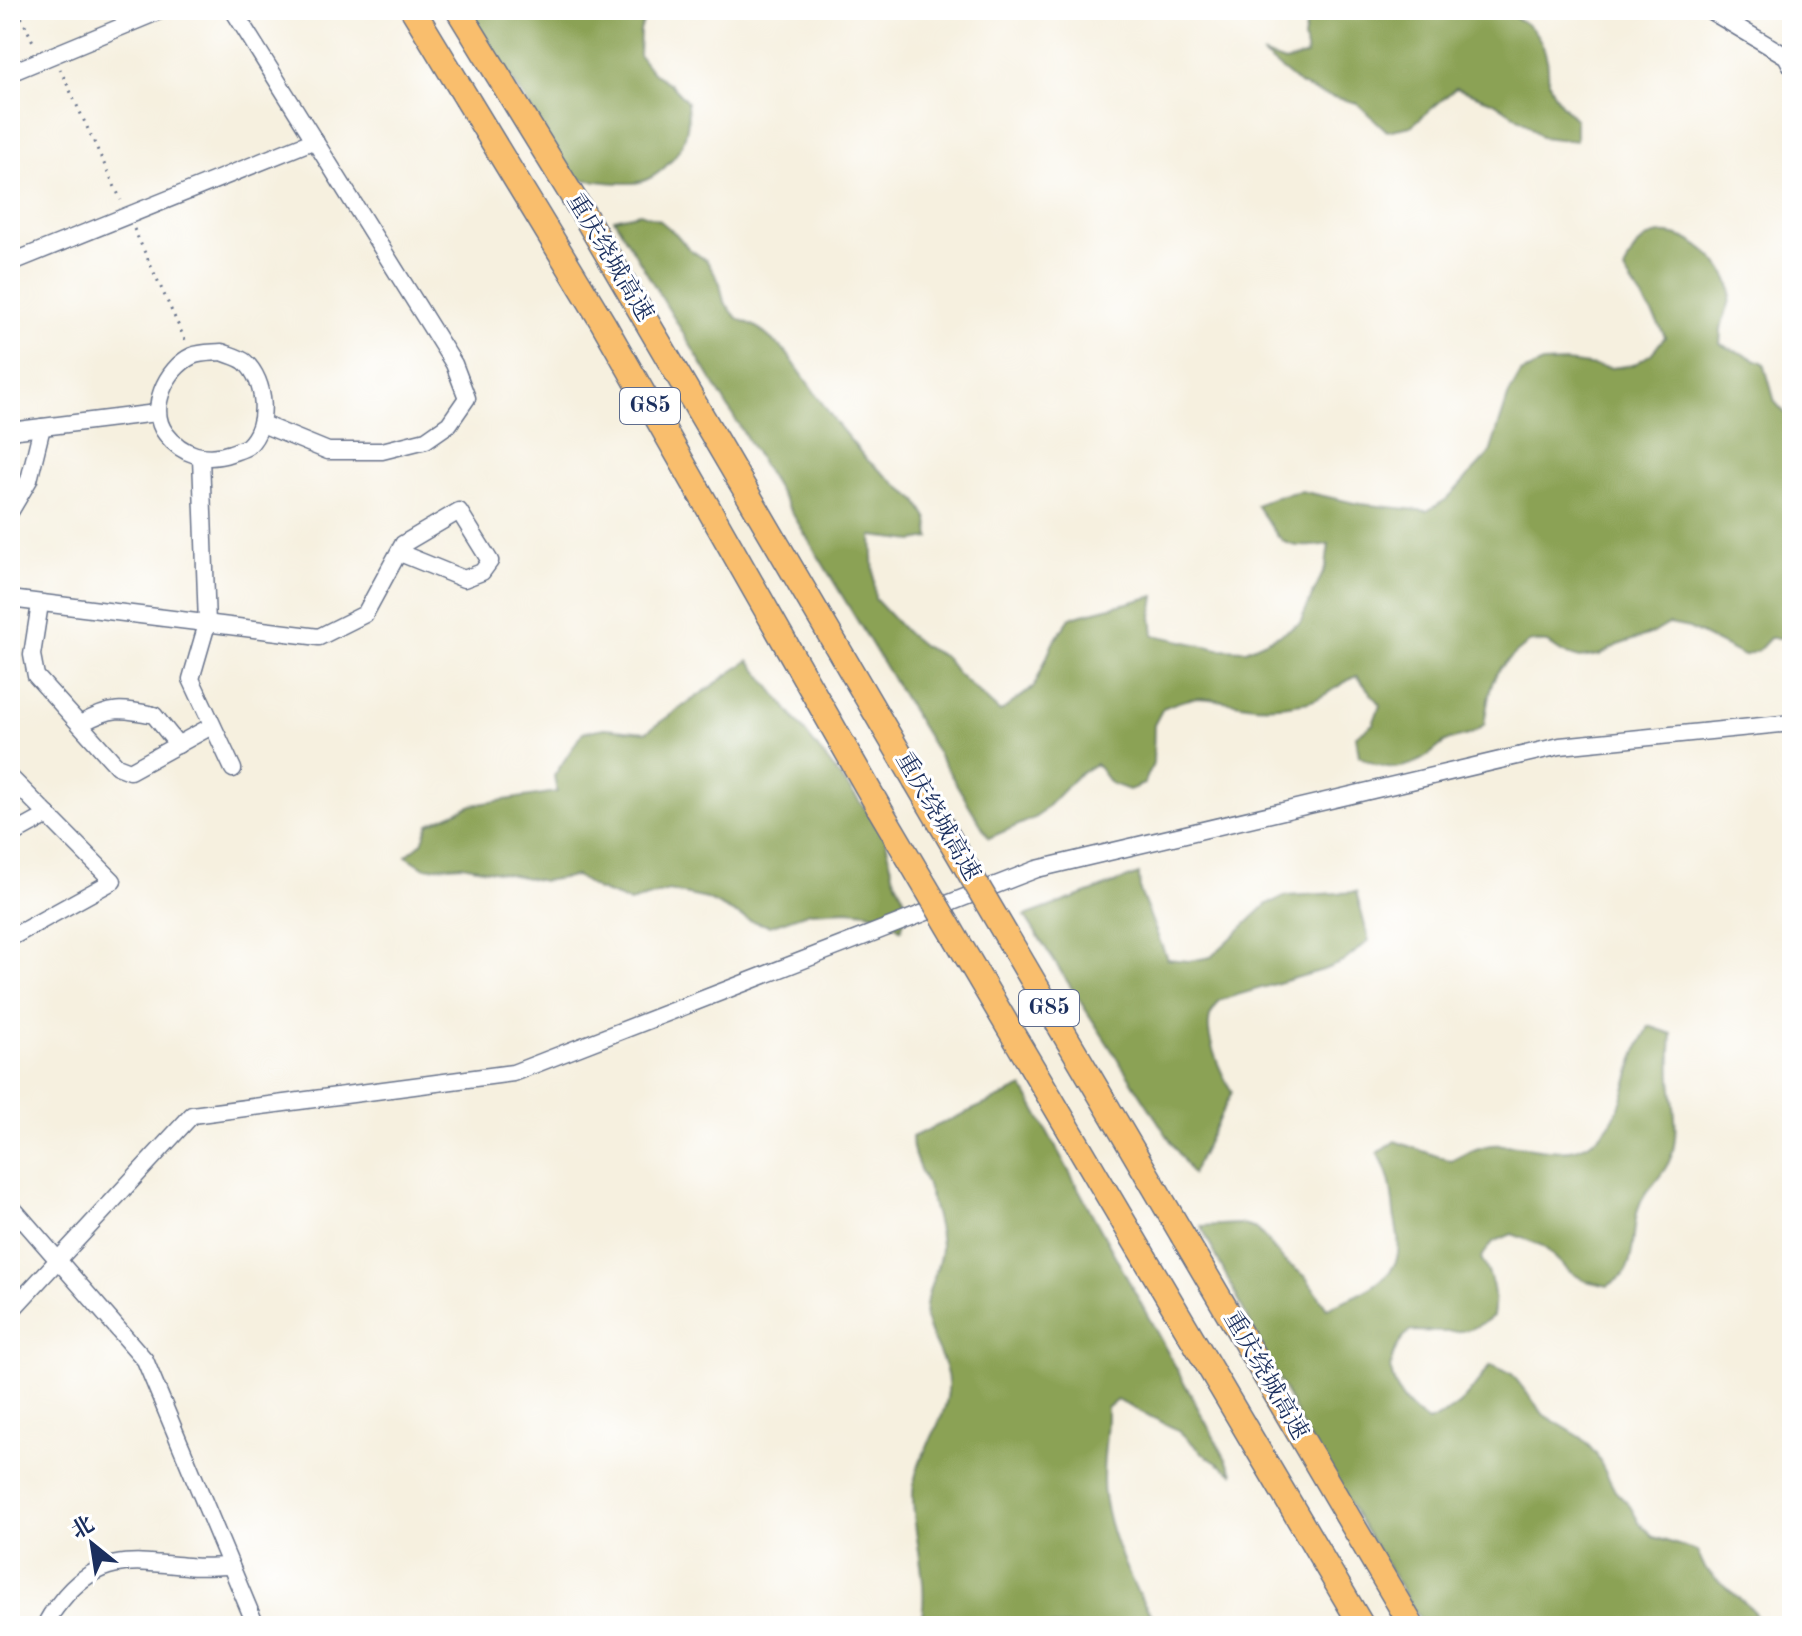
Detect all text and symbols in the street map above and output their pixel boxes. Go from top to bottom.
street label: 重庆绕城高速 [562,189,659,326]
road number: G85 [620,388,680,424]
street label: 重庆绕城高速 [891,747,986,885]
road number: G85 [1019,990,1079,1026]
street label: 重庆绕城高速 [1219,1306,1314,1444]
north arrow [52,1504,132,1584]
text: 北 [67,1513,98,1543]

